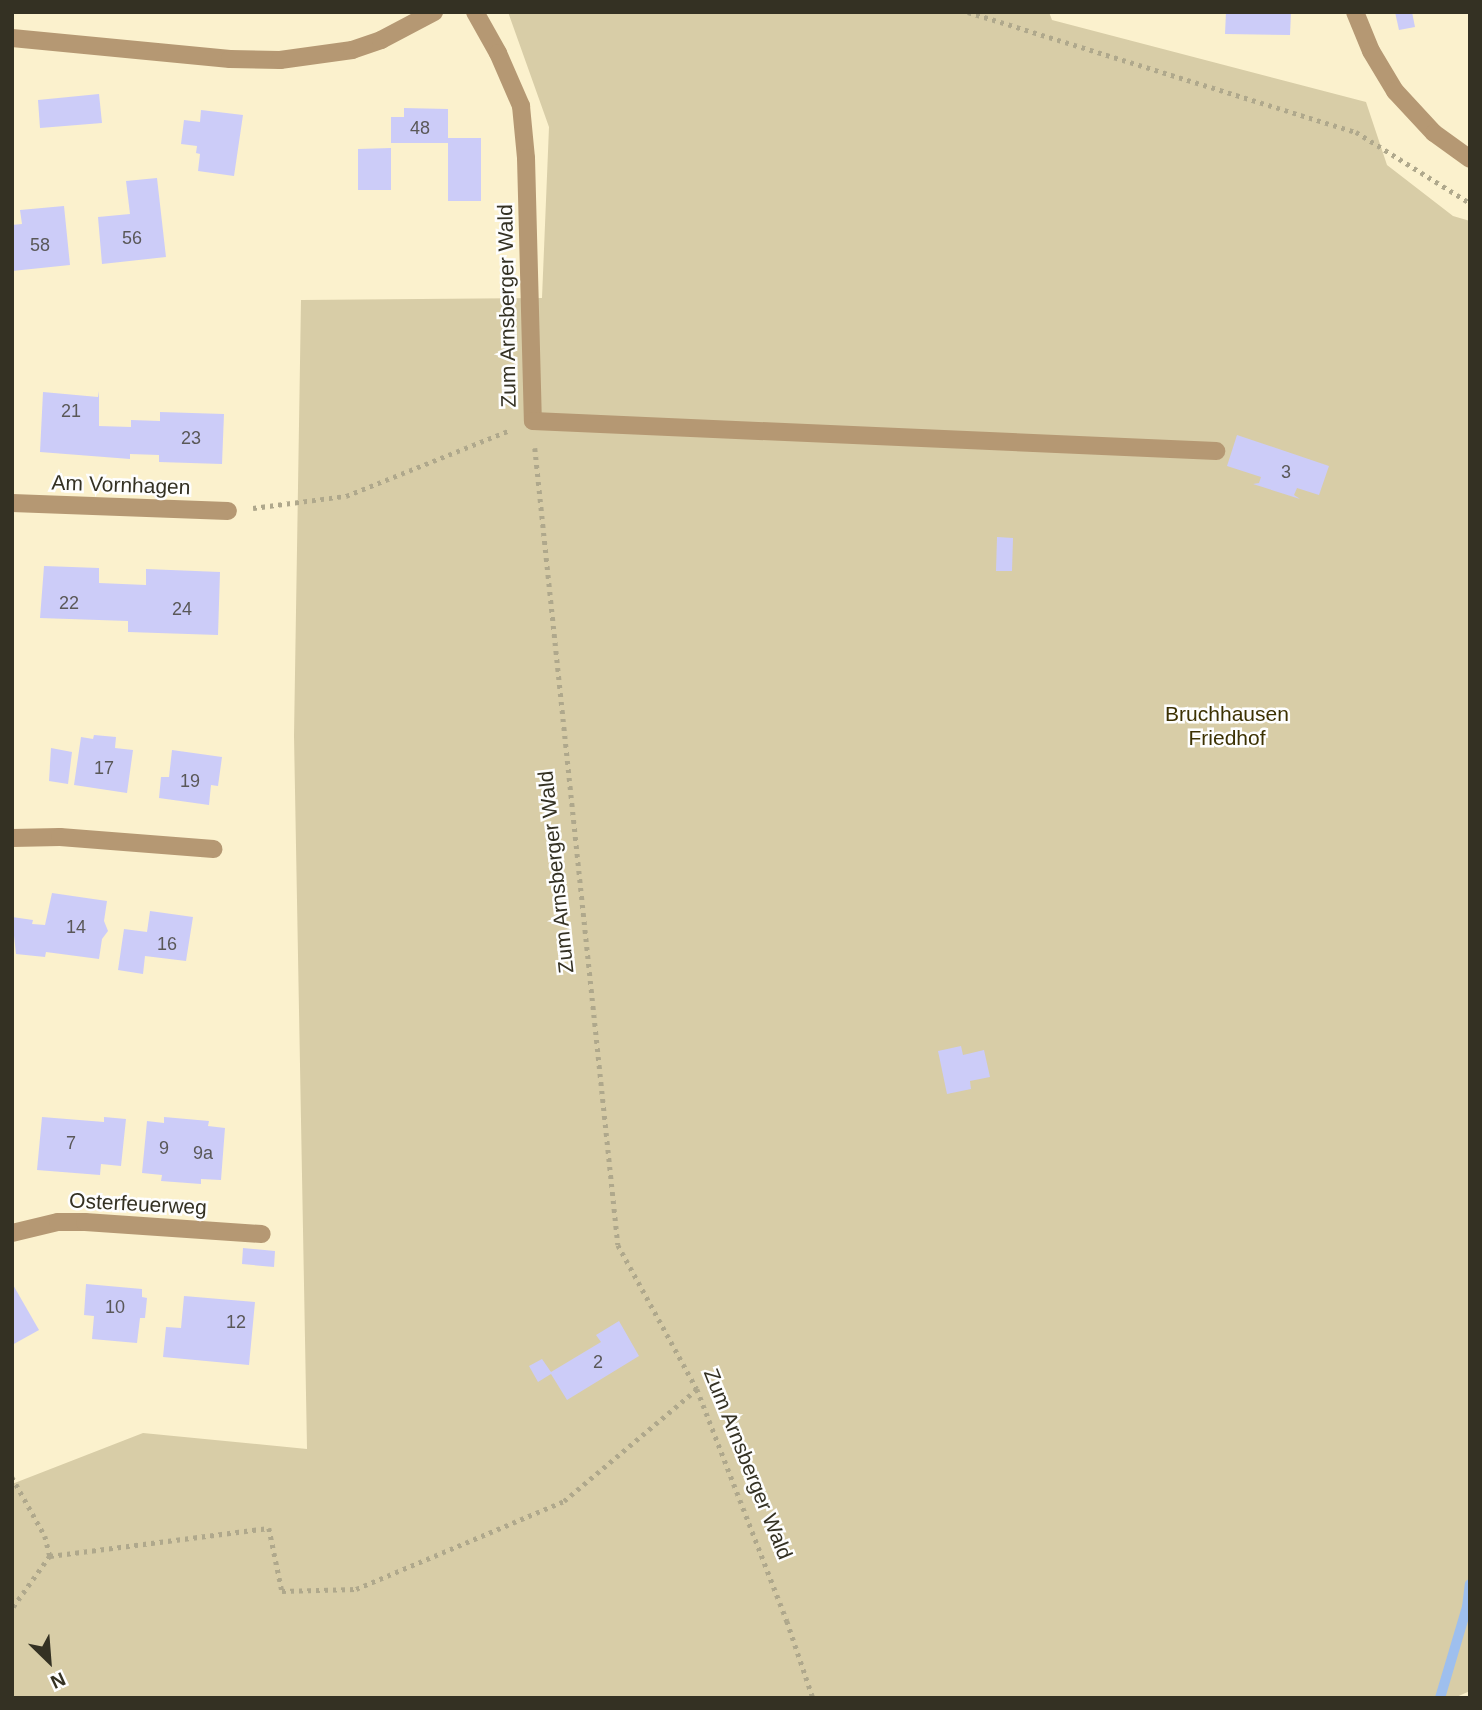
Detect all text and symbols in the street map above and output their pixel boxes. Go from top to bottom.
house number: 48 [410,117,430,139]
street label: Zum Arnsberger Wald [493,203,521,409]
house number: 56 [122,227,142,249]
house number: 58 [30,234,50,256]
house number: 21 [61,400,81,422]
house number: 23 [181,427,201,449]
house number: 3 [1281,461,1291,483]
street label: Am Vornhagen [51,470,191,500]
house number: 22 [59,592,79,614]
house number: 24 [172,598,192,620]
park label: Bruchhausen Friedhof [1165,701,1289,751]
house number: 17 [94,757,114,779]
street label: Zum Arnsberger Wald [533,769,579,975]
house number: 19 [180,770,200,792]
house number: 14 [66,916,86,938]
house number: 16 [157,933,177,955]
house number: 7 [66,1132,76,1154]
house number: 9 [159,1137,169,1159]
house number: 9a [193,1142,213,1164]
street label: Osterfeuerweg [69,1188,207,1220]
house number: 10 [105,1296,125,1318]
house number: 12 [226,1311,246,1333]
house number: 2 [593,1351,603,1373]
street label: Zum Arnsberger Wald [698,1364,798,1564]
north arrow [14,1626,84,1696]
text: N [47,1668,69,1693]

